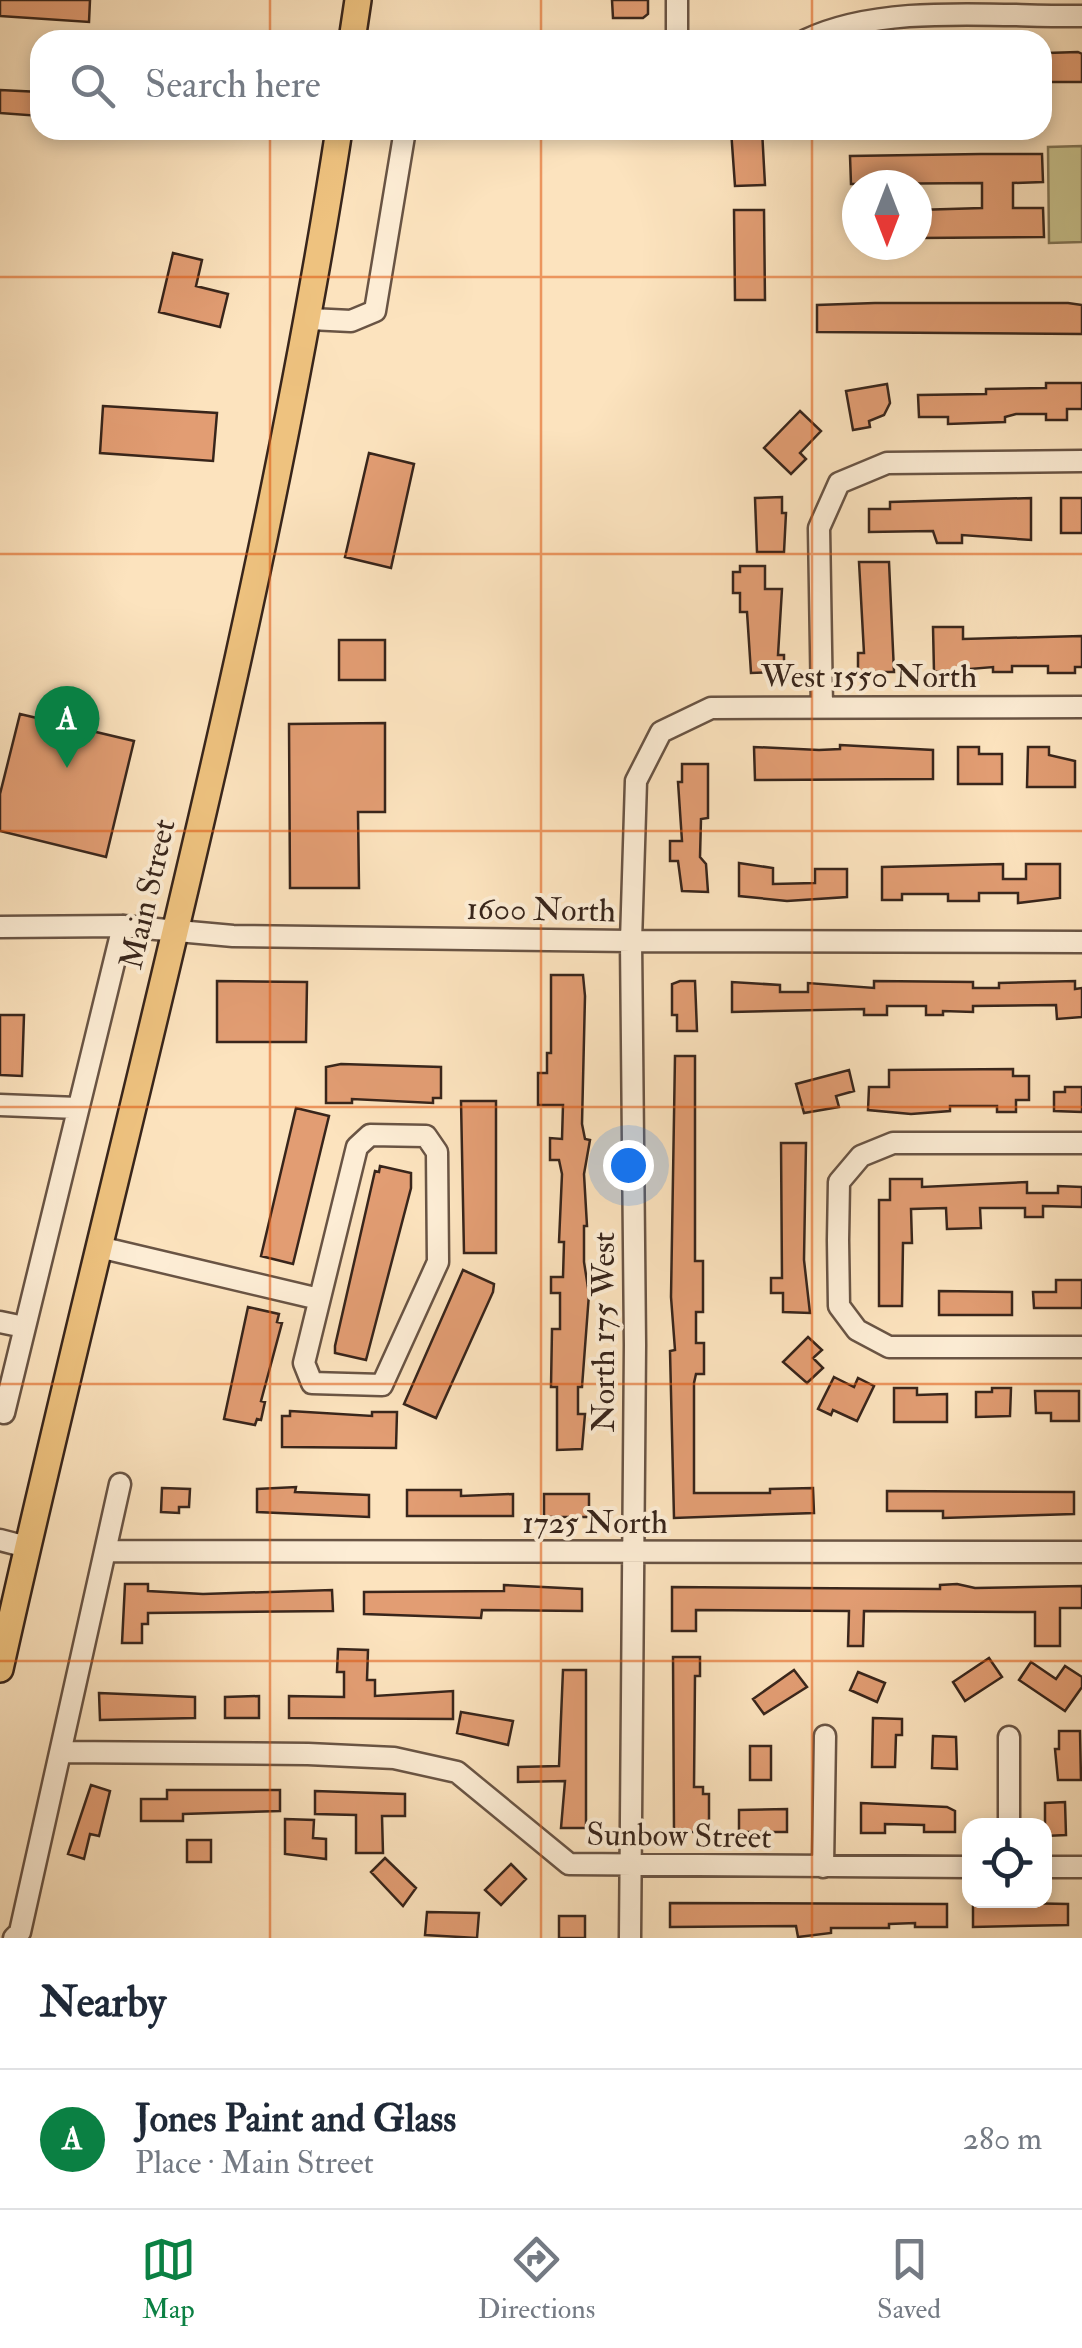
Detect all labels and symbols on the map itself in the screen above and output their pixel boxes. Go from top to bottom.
north arrow [842,170,932,260]
street label: West 1550 North [760,657,977,697]
pin: A [34,686,100,768]
street label: Main Street [111,815,185,973]
street label: 1600 North [466,889,616,931]
your location [603,1140,654,1191]
street label: North 175 West [584,1232,624,1432]
street label: 1725 North [522,1503,668,1543]
street label: Sunbow Street [586,1814,772,1858]

